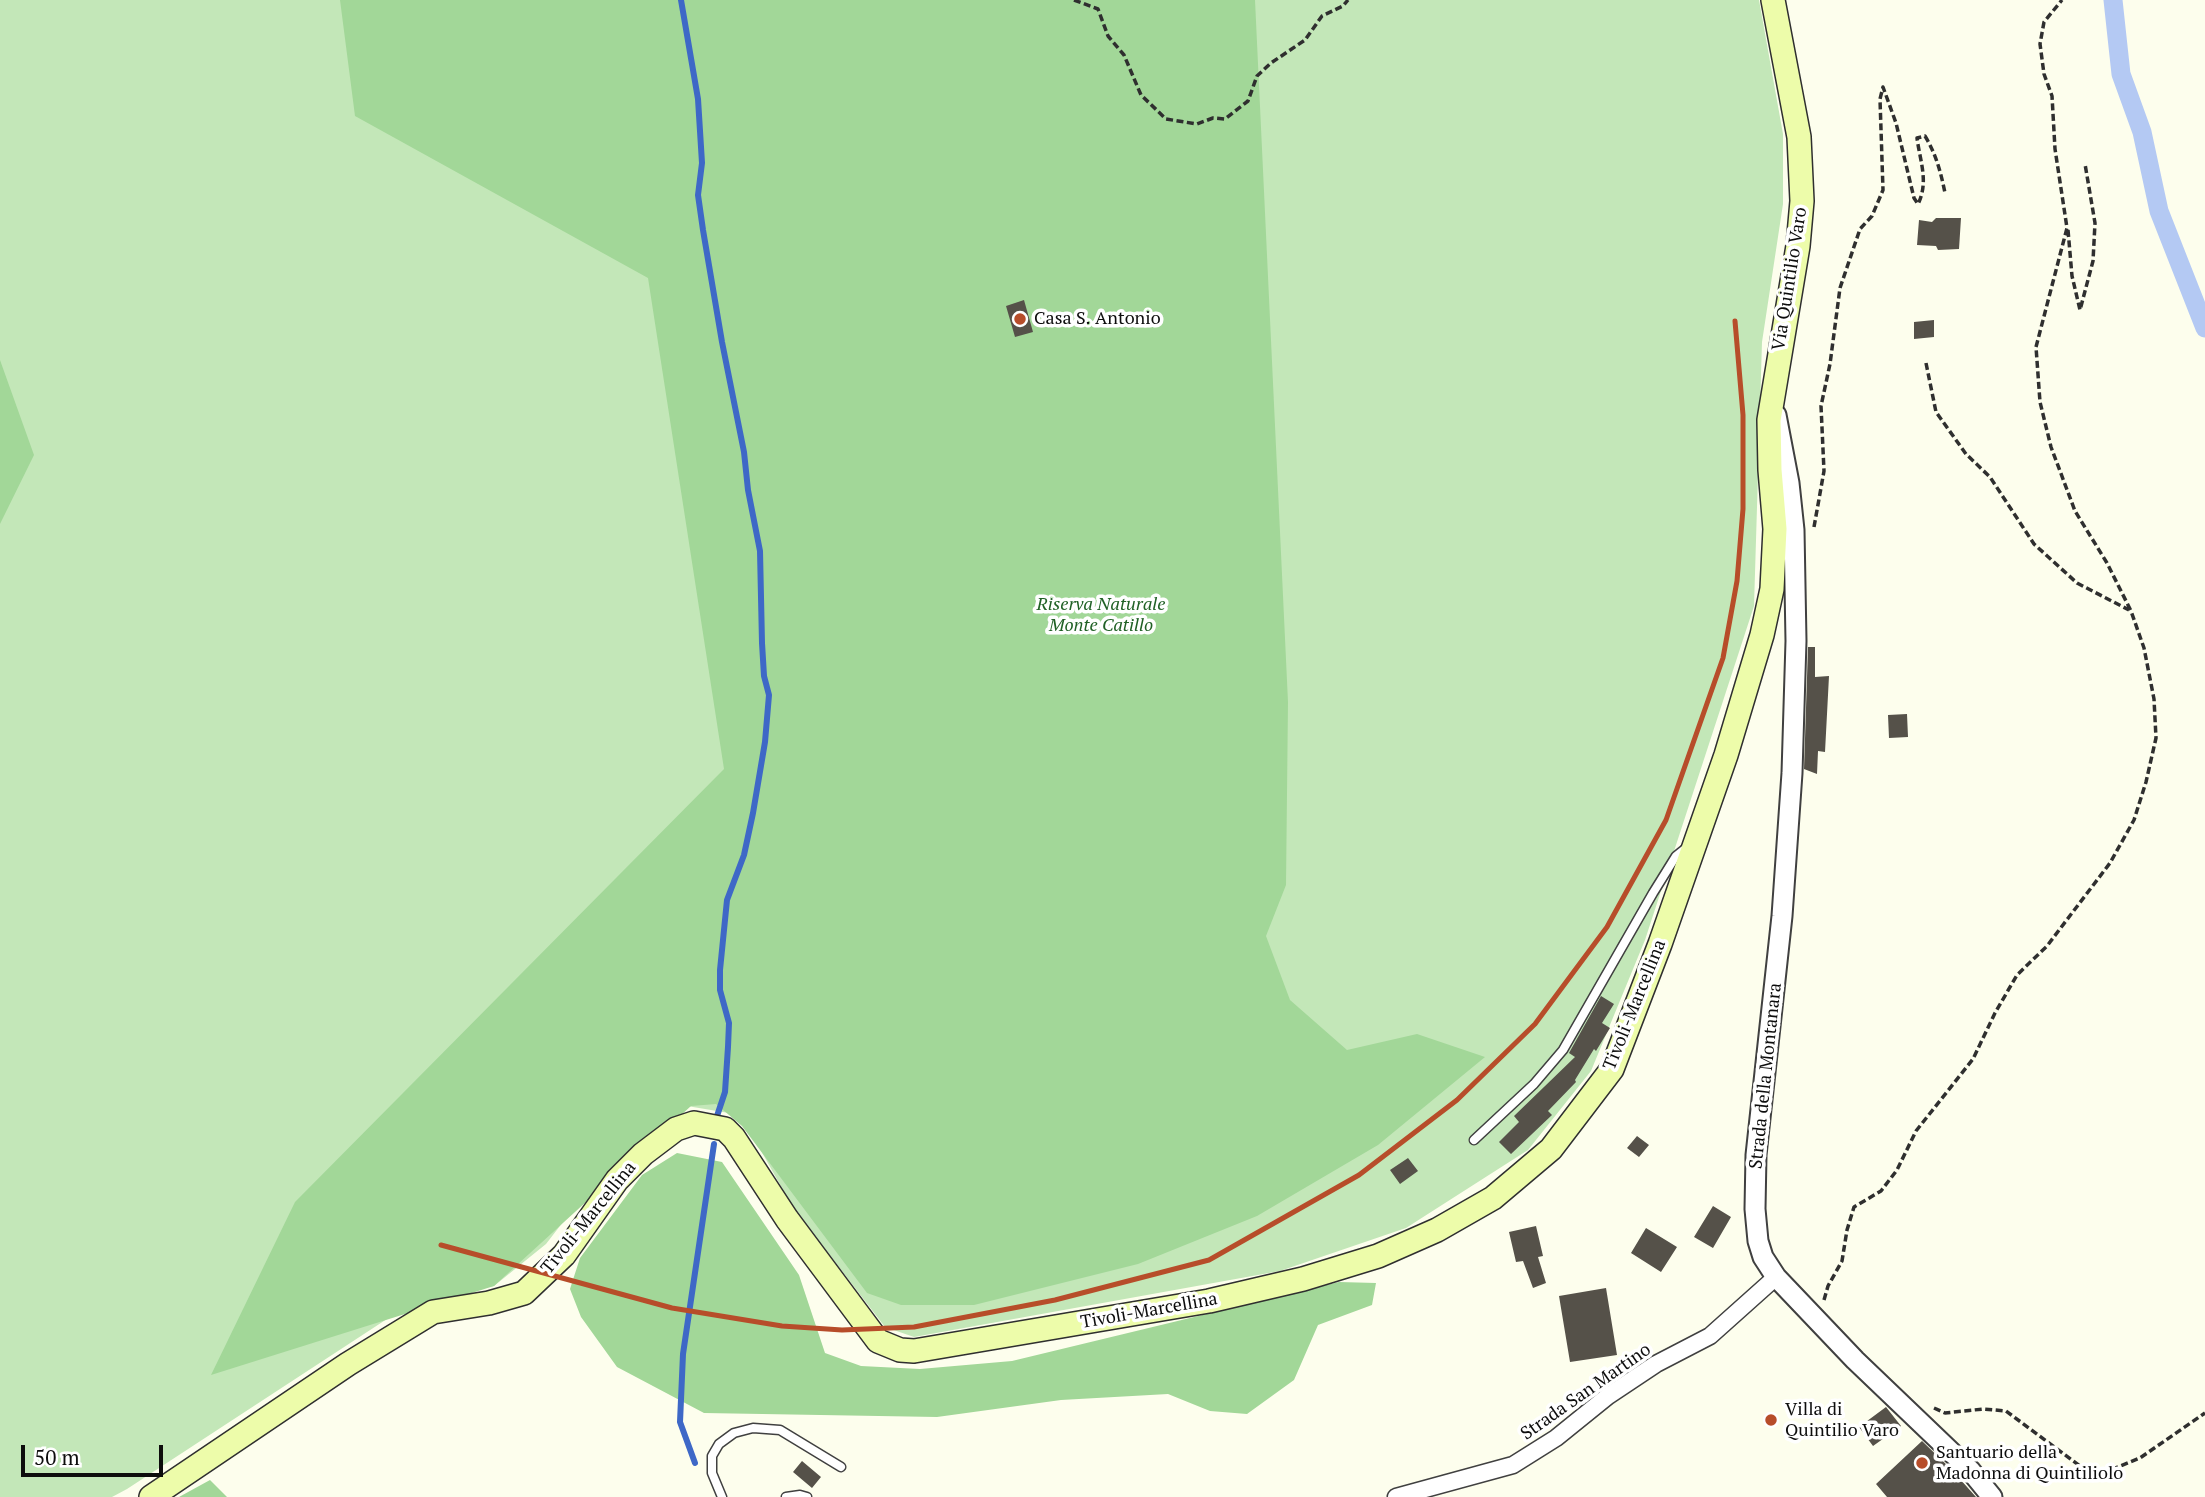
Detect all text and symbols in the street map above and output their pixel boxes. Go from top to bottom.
street label: Via Quintilio Varo [1768,206,1812,352]
place label: Casa S. Antonio [1034,308,1161,330]
marker: Casa S. Antonio [1012,311,1028,327]
park label: Riserva Naturale Monte Catillo [1037,594,1165,636]
street label: Tivoli-Marcellina [1599,937,1671,1073]
street label: Strada della Montanara [1745,982,1787,1170]
street label: Tivoli-Marcellina [537,1157,641,1279]
street label: Tivoli-Marcellina [1079,1288,1219,1334]
street label: Strada San Martino [1517,1339,1655,1445]
place label: Villa di Quintilio Varo [1785,1399,1899,1442]
marker: Villa di Quintilio Varo [1763,1412,1779,1428]
scale bar [24,1430,166,1474]
place label: Santuario della Madonna di Quintiliolo [1936,1442,2123,1484]
text: 50 m [34,1443,80,1471]
marker: Santuario della Madonna di Quintiliolo [1914,1455,1930,1471]

